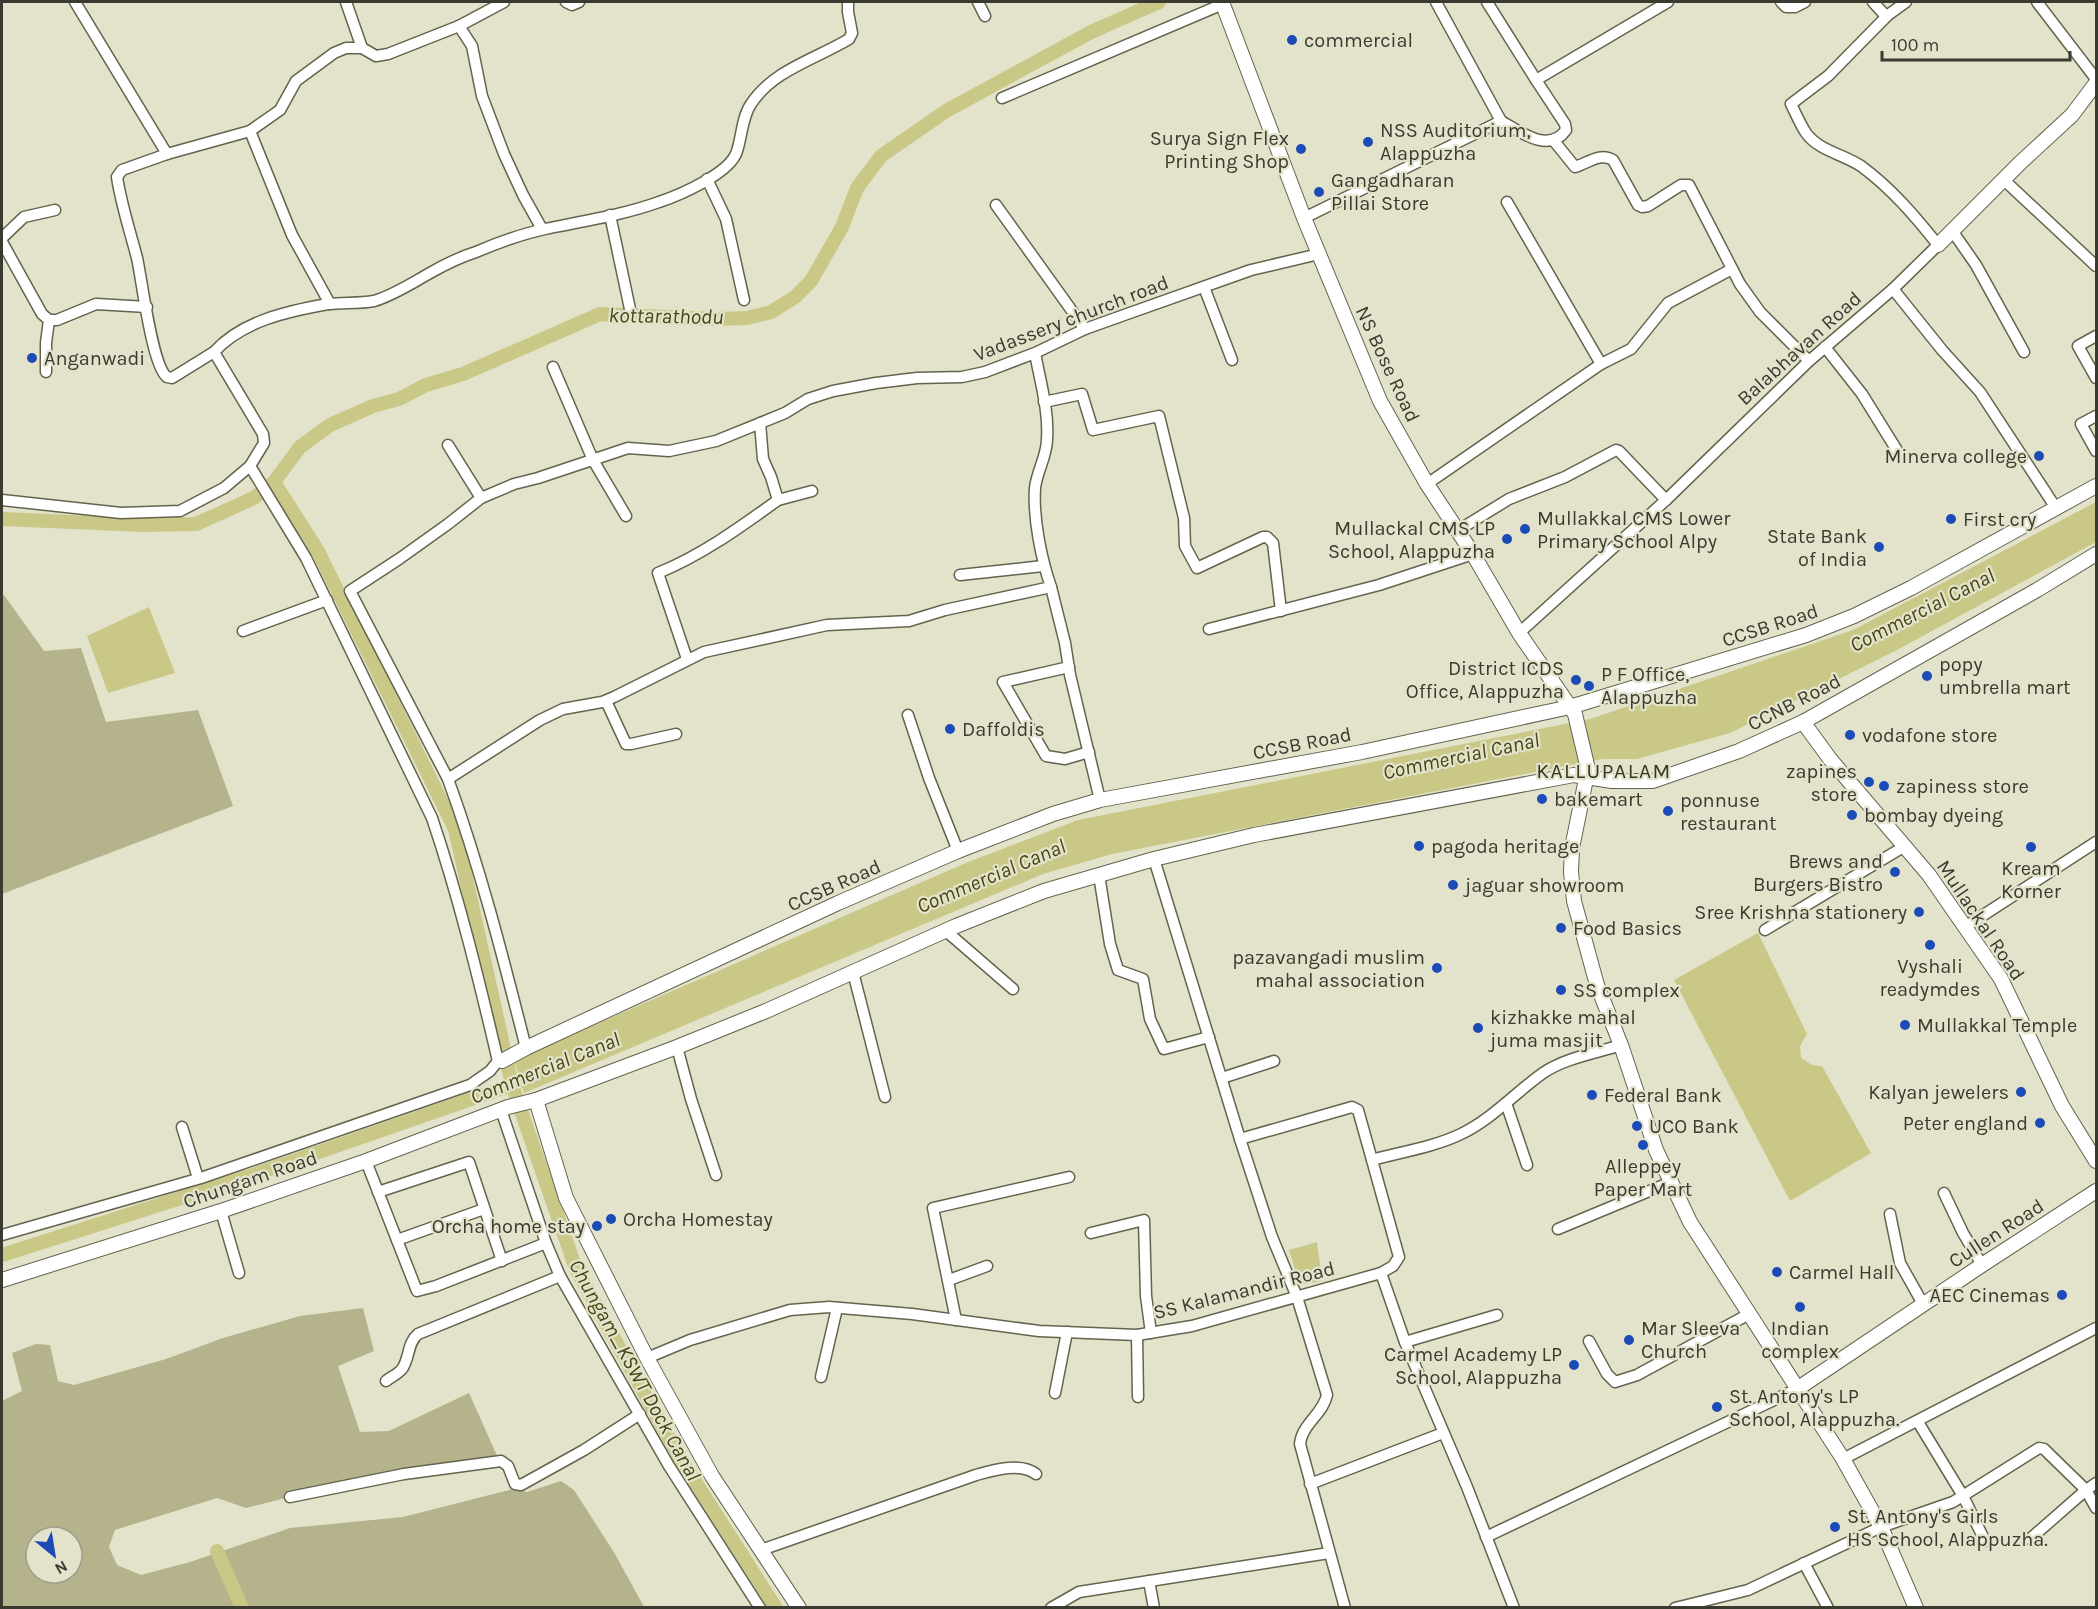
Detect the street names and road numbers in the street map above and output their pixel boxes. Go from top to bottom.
street label: Vadassery church road [970,271,1172,366]
street label: Balabhavan Road [1733,287,1866,410]
street label: NS Bose Road [1351,303,1424,426]
street label: CCSB Road [1719,599,1821,652]
street label: CCNB Road [1744,669,1845,736]
street label: CCSB Road [1251,723,1353,764]
street label: CCSB Road [784,855,884,916]
street label: Mullackal Road [1932,856,2029,985]
street label: Chungam Road [180,1146,320,1213]
street label: Cullen Road [1944,1194,2048,1273]
street label: SS Kalamandir Road [1151,1257,1337,1324]

